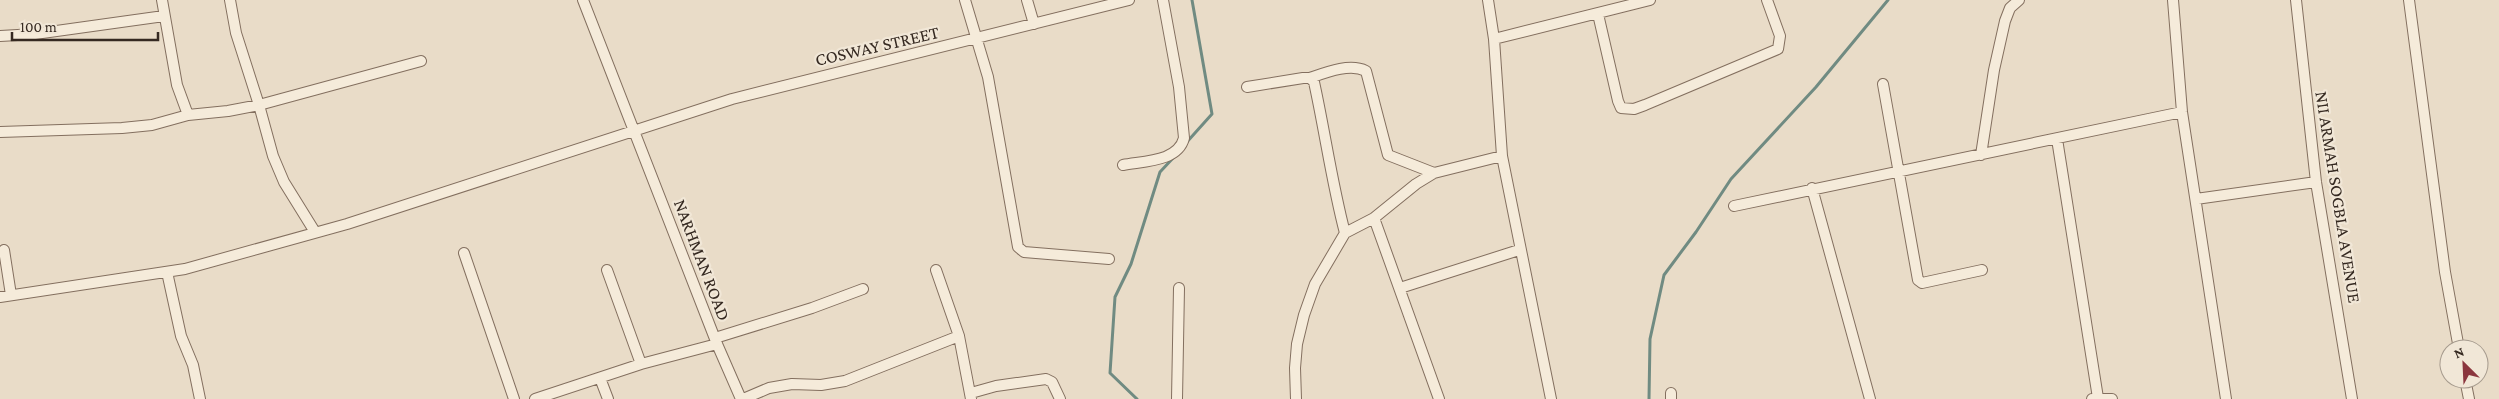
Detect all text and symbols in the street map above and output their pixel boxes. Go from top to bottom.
scale bar [12,10,159,42]
text: 100 m [20,19,57,35]
street label: COSWAY STREET [813,22,941,70]
street label: NII ARMAH SOGBLA AVENUE [2311,90,2365,305]
street label: NARHMAN ROAD [670,197,734,323]
north arrow [2439,339,2489,389]
text: N [2451,343,2467,361]

